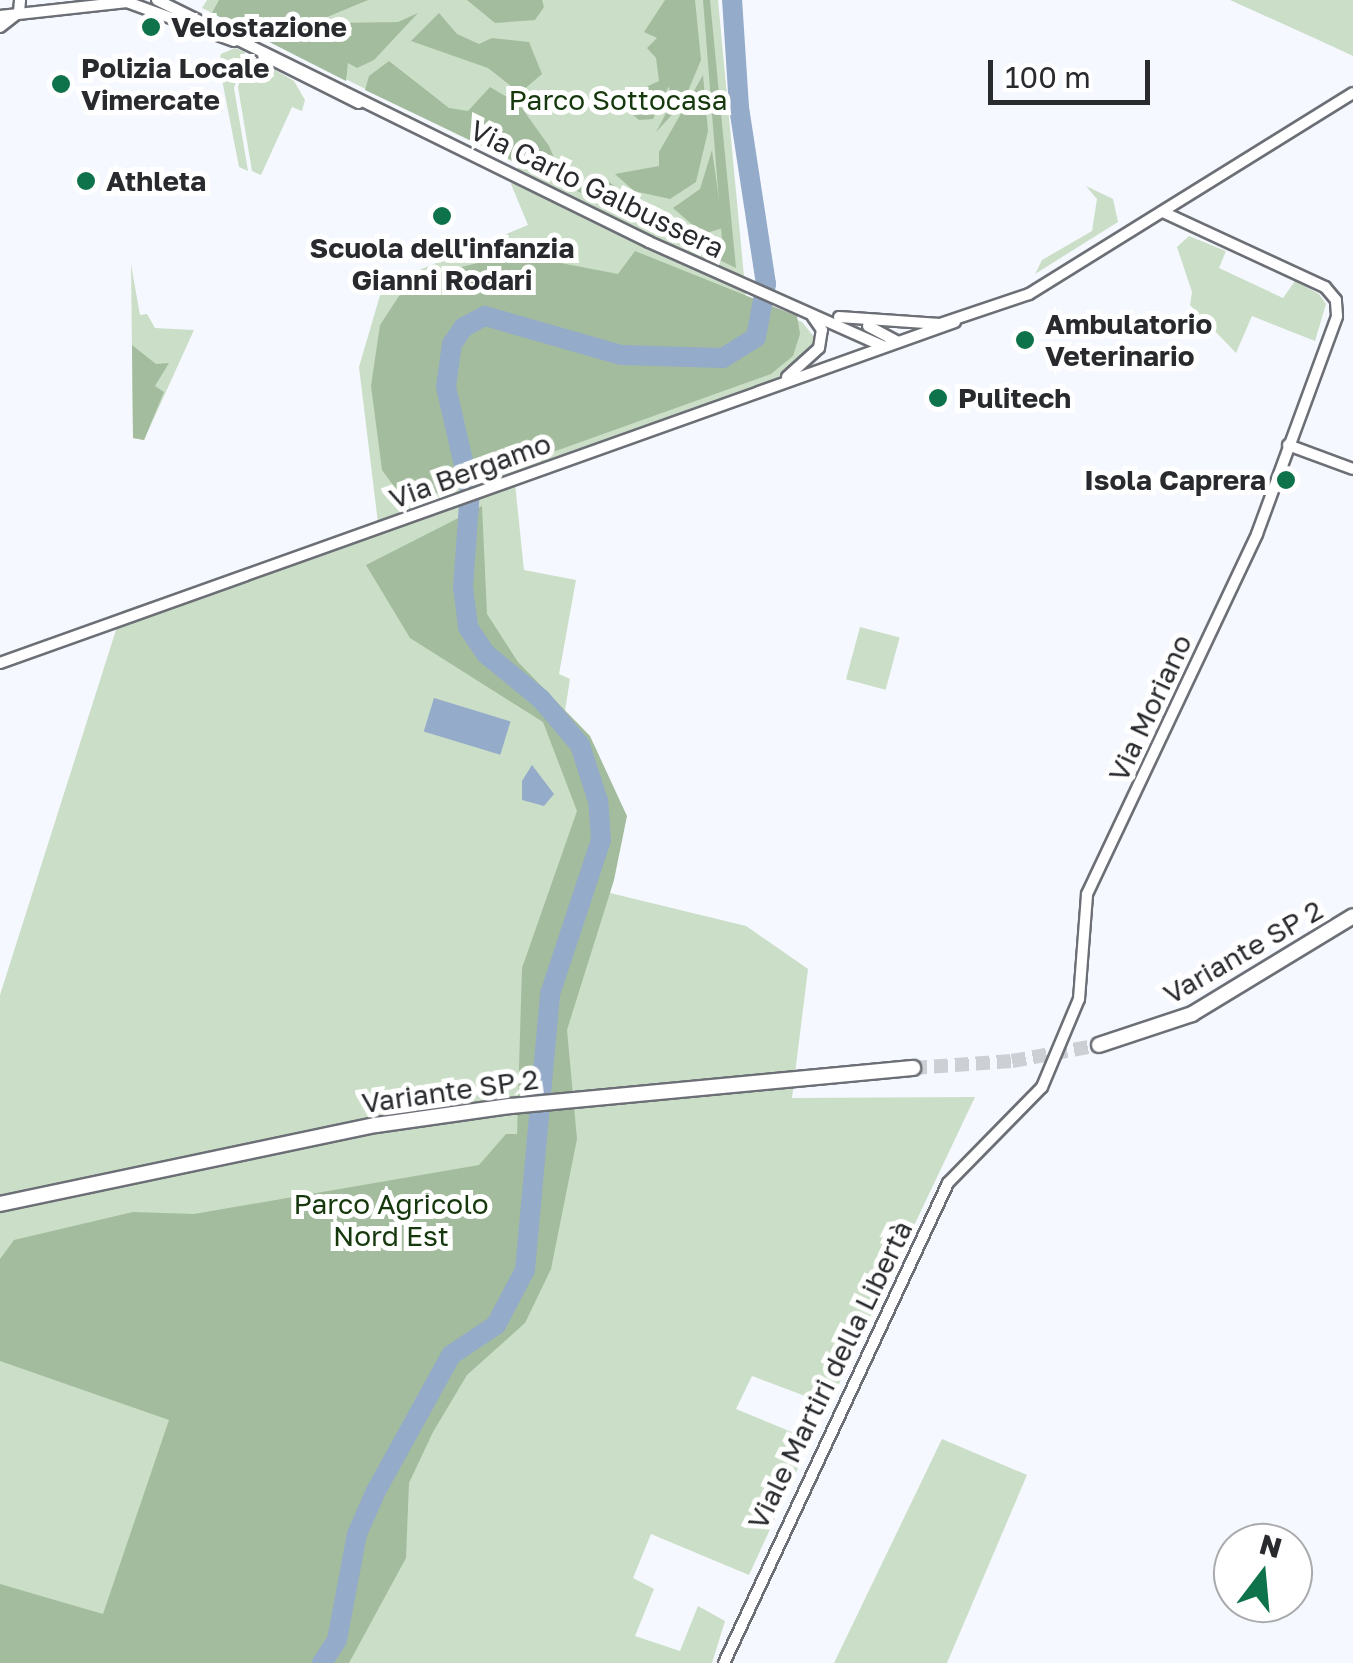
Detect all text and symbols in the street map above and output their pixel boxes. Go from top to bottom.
place label: Velostazione [171,10,347,44]
marker: Velostazione [140,16,162,38]
scale bar [993,40,1156,102]
place label: Polizia Locale Vimercate [81,51,269,117]
text: 100 m [1005,59,1091,95]
marker: Polizia Locale Vimercate [50,73,72,95]
park label: Parco Sottocasa [509,83,727,117]
street label: Via Carlo Galbussera [465,113,729,265]
place label: Athleta [106,164,206,198]
marker: Athleta [75,170,97,192]
marker: Scuola dell'infanzia Gianni Rodari [431,205,453,227]
place label: Scuola dell'infanzia Gianni Rodari [310,231,574,297]
place label: Ambulatorio Veterinario [1045,307,1212,373]
marker: Ambulatorio Veterinario [1014,329,1036,351]
place label: Pulitech [958,381,1071,415]
marker: Pulitech [927,387,949,409]
street label: Via Bergamo [385,426,555,516]
place label: Isola Caprera [1084,463,1266,497]
marker: Isola Caprera [1275,469,1297,491]
street label: Via Moriano [1101,629,1199,787]
street label: Variante SP 2 [1158,893,1328,1011]
street label: Variante SP 2 [360,1062,540,1120]
park label: Parco Agricolo Nord Est [293,1187,489,1253]
street label: Viale Martiri della Libertà [741,1215,919,1535]
north arrow [1213,1523,1313,1623]
text: N [1256,1527,1286,1564]

